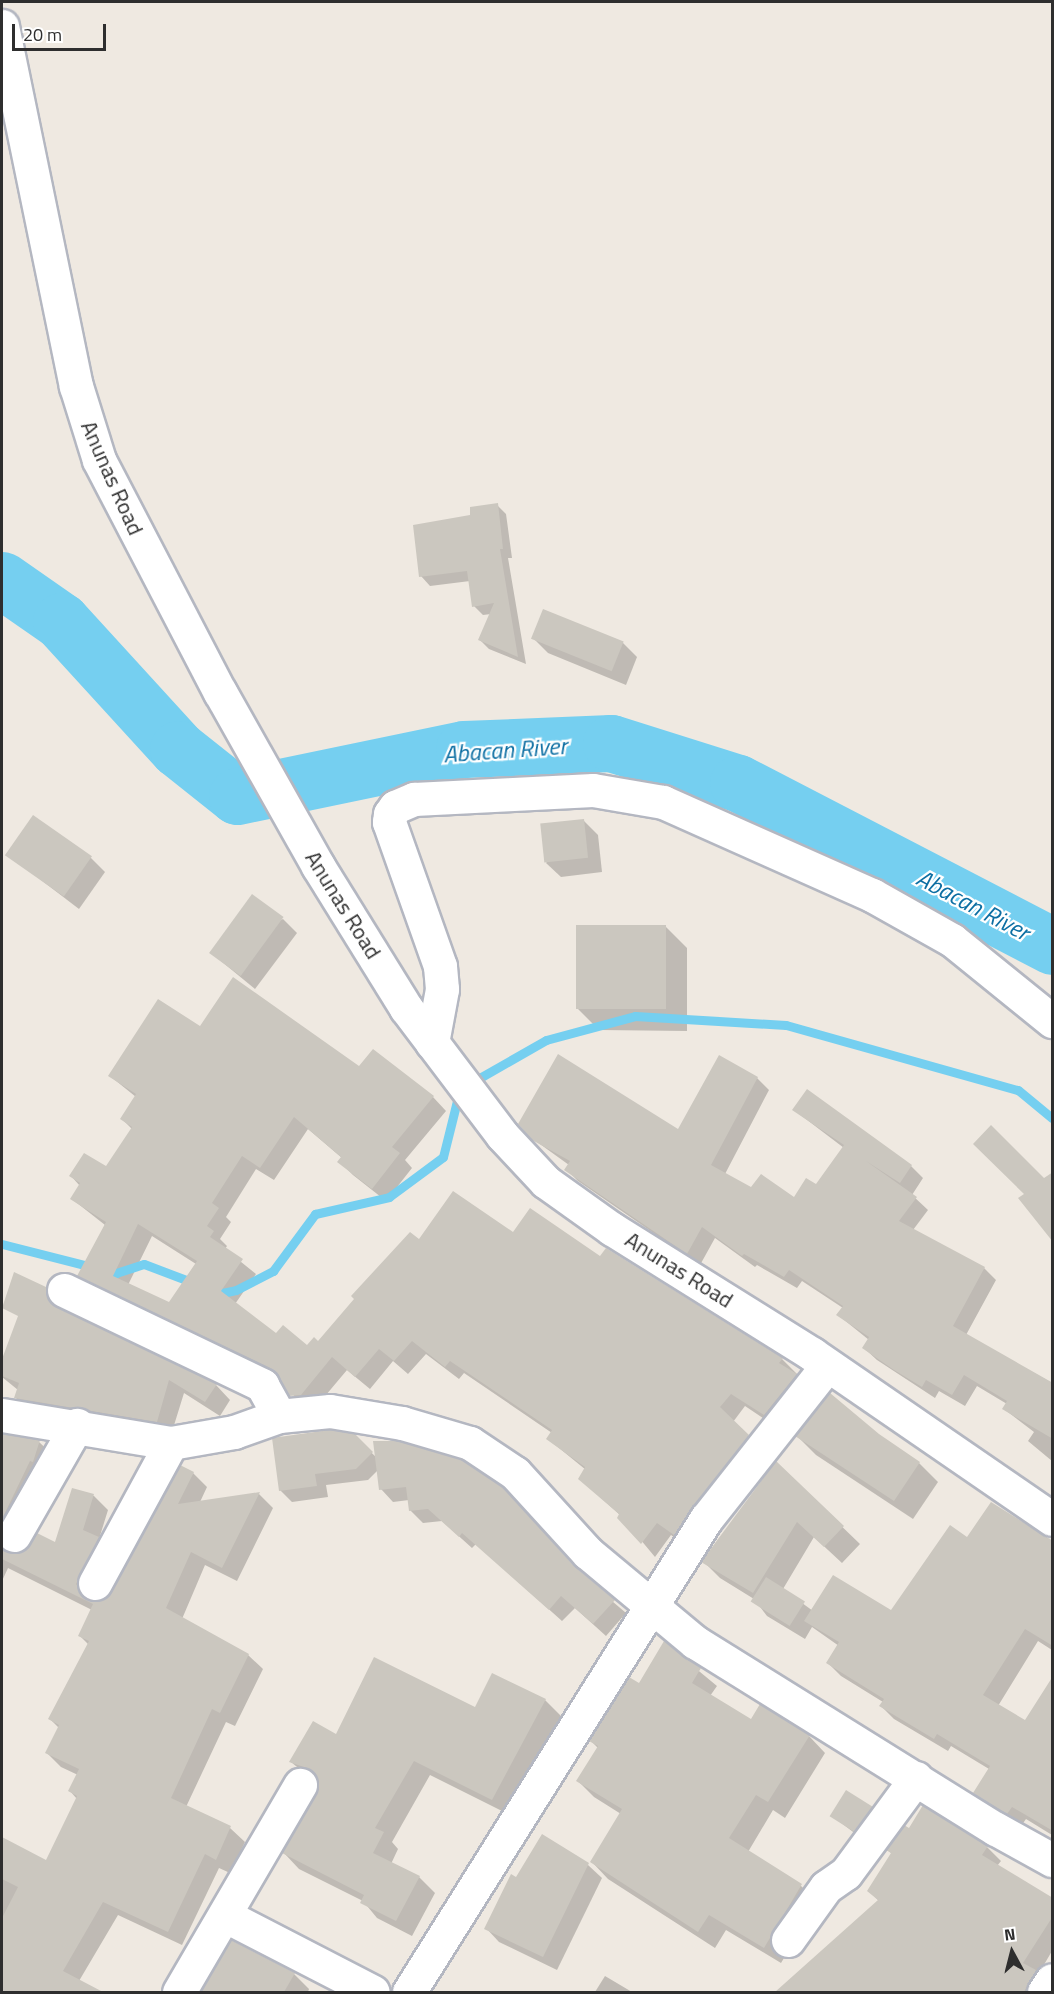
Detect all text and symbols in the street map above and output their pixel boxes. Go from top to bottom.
scale bar [15,12,110,50]
text: 20 m [23,21,62,48]
street label: Anunas Road [75,417,149,539]
water label: Abacan River [442,731,568,769]
street label: Anunas Road [299,846,387,964]
water label: Abacan River [912,863,1034,947]
street label: Anunas Road [620,1226,738,1314]
north arrow [982,1922,1042,1982]
text: N [1003,1922,1017,1947]

